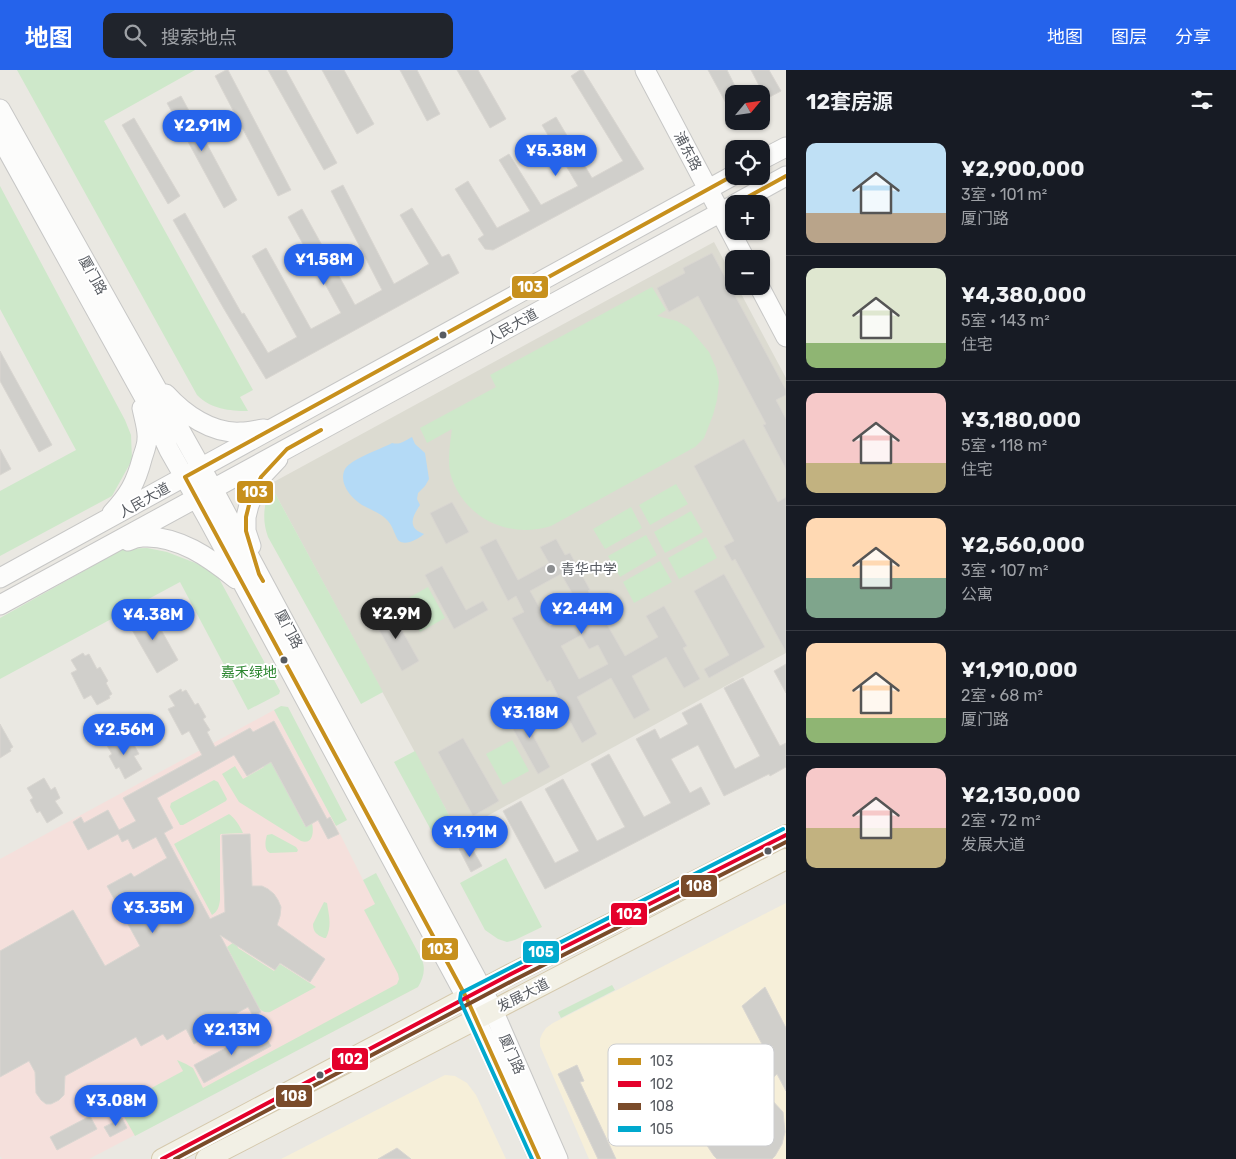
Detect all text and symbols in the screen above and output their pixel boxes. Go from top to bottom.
search box [103,13,453,58]
icon: search [121,21,149,49]
text: 地图 [25,24,73,52]
text: 搜索地点 [161,26,237,49]
text: 地图 [1047,26,1083,48]
text: 图层 [1111,26,1147,48]
text: 分享 [1175,26,1211,48]
north arrow [725,85,770,130]
map controls [725,85,770,295]
icon: filters [1188,86,1216,114]
text: 12套房源 [806,89,893,114]
pin: ¥2.91M [161,109,243,152]
text: ¥2.91M [174,116,230,135]
street label: 浦东路 [670,129,705,174]
pin: ¥5.38M [515,134,597,177]
button: locate [725,140,770,185]
text: ¥5.38M [526,141,586,160]
text: ¥2,900,000 [961,156,1085,181]
icon: home [846,163,906,223]
text: 3室 · 101 m² [961,185,1047,204]
button: + [725,195,770,240]
text: 厦门路 [961,209,1009,228]
pin: ¥1.58M [283,244,365,286]
text: ¥1.58M [295,250,353,269]
button: − [725,250,770,295]
street label: 厦门路 [75,253,110,298]
line badge: 103 [511,275,549,299]
text: 103 [517,279,543,296]
text: ¥4,380,000 [961,282,1086,307]
icon: home [846,288,906,348]
street label: 人民大道 [484,305,541,347]
text: 5室 · 143 m² [961,311,1050,330]
unlabelled marker [438,330,448,340]
text: 住宅 [961,335,993,354]
text: ¥3,180,000 [961,407,1081,432]
icon: home [846,413,906,473]
text: 5室 · 118 m² [961,436,1047,455]
text: 住宅 [961,460,993,479]
street label: 人民大道 [116,479,173,521]
line badge: 103 [236,480,274,504]
text: 103 [242,484,268,501]
text: ¥2,560,000 [961,532,1085,557]
icon: home [846,538,906,598]
place label: 青华中学 [561,561,617,578]
text: 3室 · 107 m² [961,561,1049,580]
marker: 青华中学 [545,563,557,575]
text: 公寓 [961,585,993,604]
pin: ¥2.44M [541,592,623,635]
pin: ¥4.38M [112,598,194,641]
pin: ¥2.9M [361,598,431,640]
text: ¥2.44M [552,599,612,618]
text: ¥2.9M [372,604,420,623]
text: ¥4.38M [122,605,184,624]
street label: 厦门路 [271,607,306,652]
unlabelled marker [279,655,289,665]
text: ¥1,910,000 [961,657,1077,682]
icon: home [846,663,906,723]
park label: 嘉禾绿地 [221,664,277,681]
text: 2室 · 68 m² [961,686,1043,705]
pin: ¥3.18M [489,696,571,739]
text: ¥3.18M [501,703,559,722]
text: 厦门路 [961,710,1009,729]
pin: ¥2.56M [83,714,165,756]
text: ¥2.56M [94,720,154,739]
text: ¥2,130,000 [961,782,1081,807]
icon: home [846,788,906,848]
text: 2室 · 72 m² [961,811,1041,830]
pin: ¥1.91M [429,816,511,858]
text: ¥1.91M [443,822,497,841]
text: 发展大道 [961,835,1025,854]
unlabelled marker [763,846,773,856]
line badge: 108 [680,874,718,898]
text: 108 [686,878,712,895]
pin: ¥3.35M [112,892,194,934]
text: ¥3.35M [123,898,183,917]
line badge: 102 [610,902,648,926]
text: 102 [616,906,642,923]
line badge: 103 [421,937,459,961]
line badge: 105 [522,940,560,964]
text: 103 [427,941,453,958]
text: 105 [528,944,554,961]
street label: 发展大道 [494,975,552,1016]
pin: ¥2.13M [191,1014,273,1056]
text: ¥2.13M [204,1020,260,1039]
street label: 厦门路 [495,1032,528,1077]
legend [608,1044,774,1146]
line badge: 102 [331,1047,369,1071]
text: 102 [337,1051,363,1068]
text: 103 [650,1053,673,1070]
unlabelled marker [315,1070,325,1080]
text: 102 [650,1076,673,1093]
pin: ¥3.08M [75,1084,157,1127]
line badge: 108 [275,1084,313,1108]
text: 108 [281,1088,307,1105]
text: ¥3.08M [86,1091,146,1110]
text: 108 [650,1098,674,1115]
text: 105 [650,1121,673,1138]

